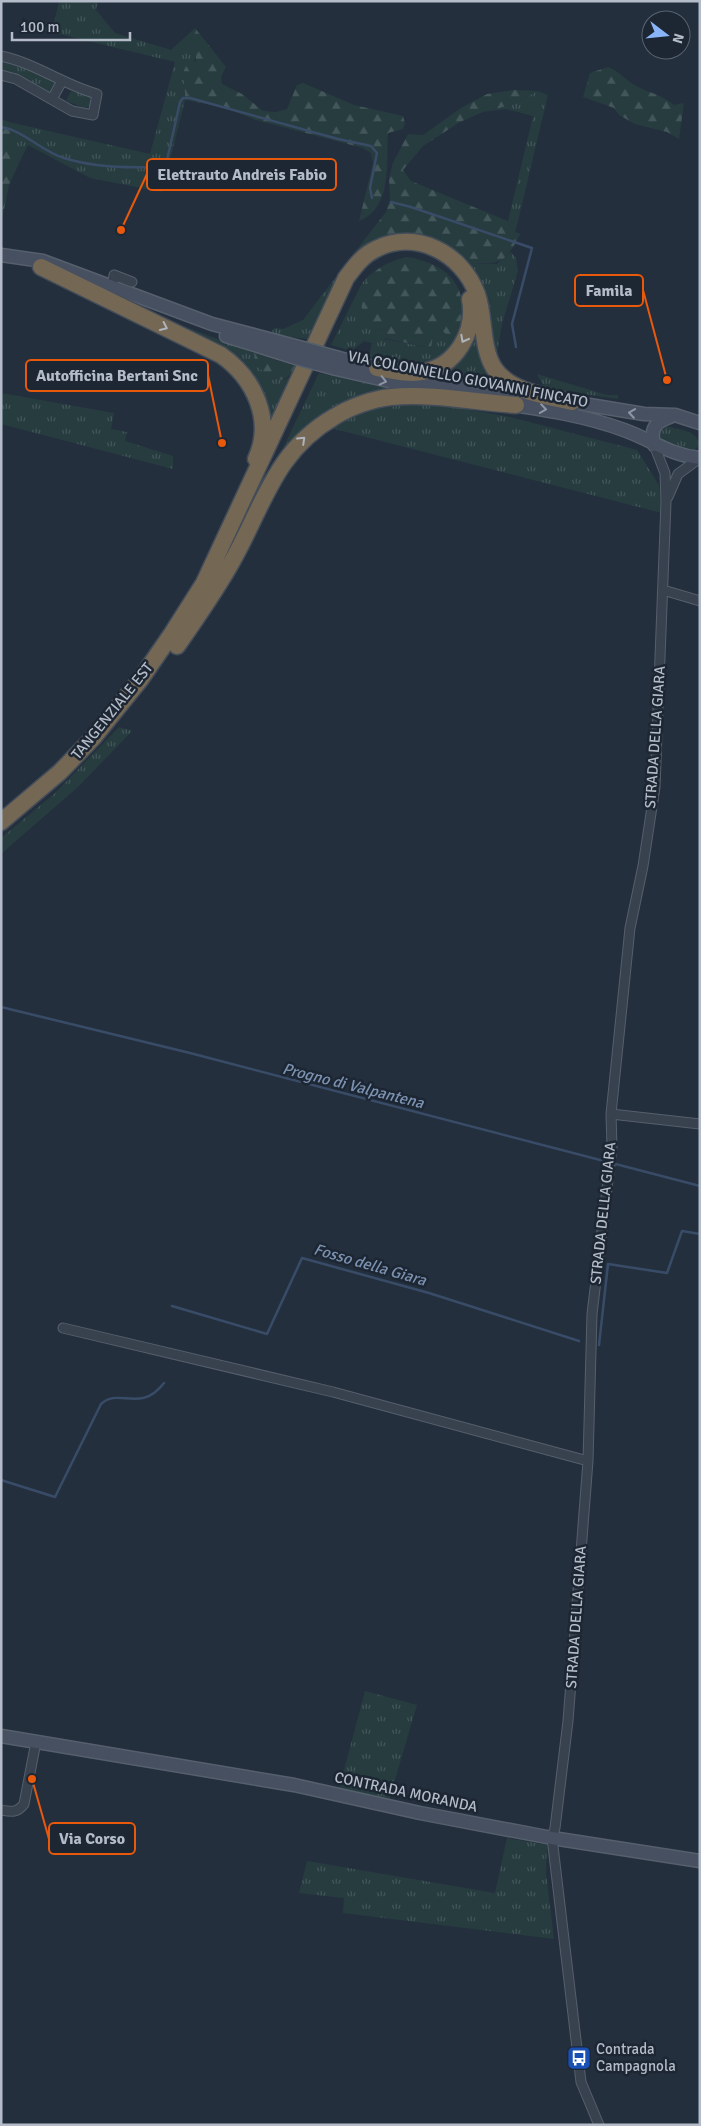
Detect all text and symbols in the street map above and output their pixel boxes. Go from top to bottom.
scale bar [12,10,130,42]
north arrow [641,10,691,60]
text: 100 m [20,18,60,36]
text: N [669,31,688,45]
callout: Elettrauto Andreis Fabio [147,159,336,190]
text: Elettrauto Andreis Fabio [157,165,327,185]
callout: Famila [575,275,643,306]
text: Famila [585,281,633,301]
one-way arrow [158,321,167,331]
one-way arrow [460,334,470,343]
street label: VIA COLONNELLO GIOVANNI FINCATO [346,347,590,411]
callout: Autofficina Bertani Snc [26,360,208,391]
text: Autofficina Bertani Snc [36,366,198,386]
one-way arrow [378,375,387,386]
one-way arrow [539,403,547,414]
one-way arrow [628,408,637,418]
one-way arrow [296,437,305,446]
street label: TANGENZIALE EST [67,658,157,763]
street label: STRADA DELLA GIARA [641,665,669,809]
water label: Progno di Valpantena [280,1059,427,1113]
street label: STRADA DELLA GIARA [587,1141,619,1285]
water label: Fosso della Giara [311,1239,429,1291]
street label: STRADA DELLA GIARA [562,1545,590,1689]
street label: CONTRADA MORANDA [333,1768,479,1816]
callout: Via Corso [49,1823,135,1854]
text: Via Corso [59,1829,125,1849]
place label: Contrada Campagnola [596,2040,676,2075]
bus stop icon: Contrada Campagnola [566,2045,592,2071]

